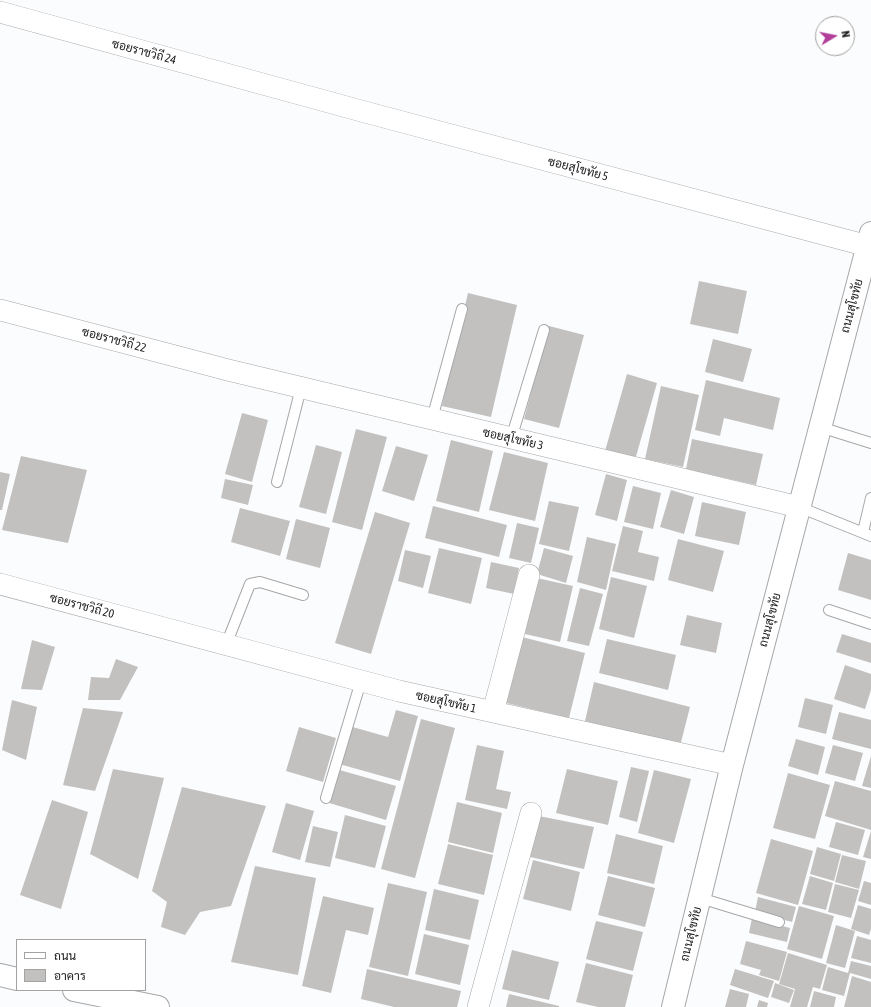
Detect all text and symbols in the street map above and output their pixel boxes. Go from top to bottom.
north arrow [815,16,855,56]
text: N [839,30,852,38]
street label: ซอยราชวิถี 24 [110,36,178,68]
street label: ซอยสุโขทัย 5 [546,154,610,184]
street label: ถนนสุโขทัย [838,277,866,335]
street label: ซอยราชวิถี 22 [80,324,148,356]
street label: ซอยสุโขทัย 3 [481,425,545,453]
street label: ซอยราชวิถี 20 [48,590,116,622]
street label: ถนนสุโขทัย [756,591,784,649]
street label: ซอยสุโขทัย 1 [414,688,478,716]
street label: ถนนสุโขทัย [677,905,705,963]
legend [16,939,146,991]
text: ถนน [54,949,76,963]
text: อาคาร [54,969,86,983]

